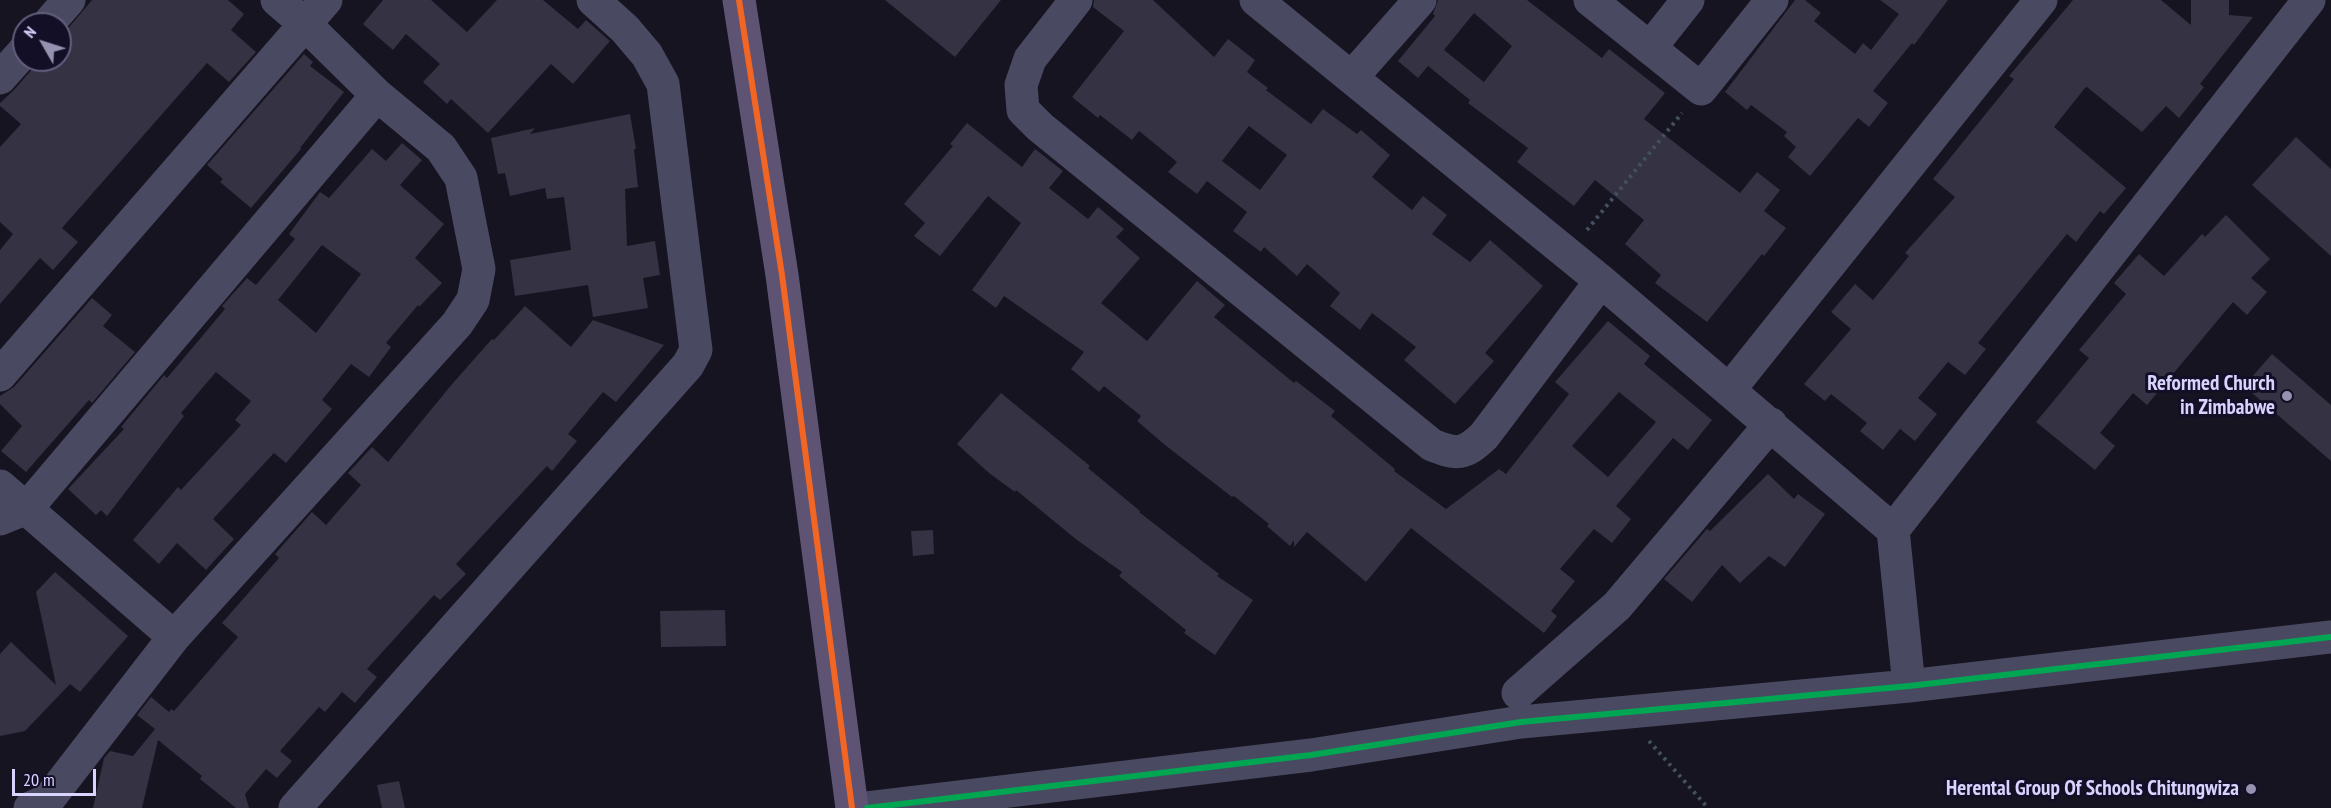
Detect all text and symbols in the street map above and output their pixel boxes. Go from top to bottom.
north arrow [12,12,72,72]
text: N [19,22,40,42]
place label: Reformed Church in Zimbabwe [2147,371,2275,421]
marker: Reformed Church in Zimbabwe [2280,389,2294,403]
scale bar [15,757,99,795]
text: 20 m [23,768,55,791]
place label: Herental Group Of Schools Chitungwiza [1946,776,2239,802]
marker: Herental Group Of Schools Chitungwiza [2244,782,2258,796]

